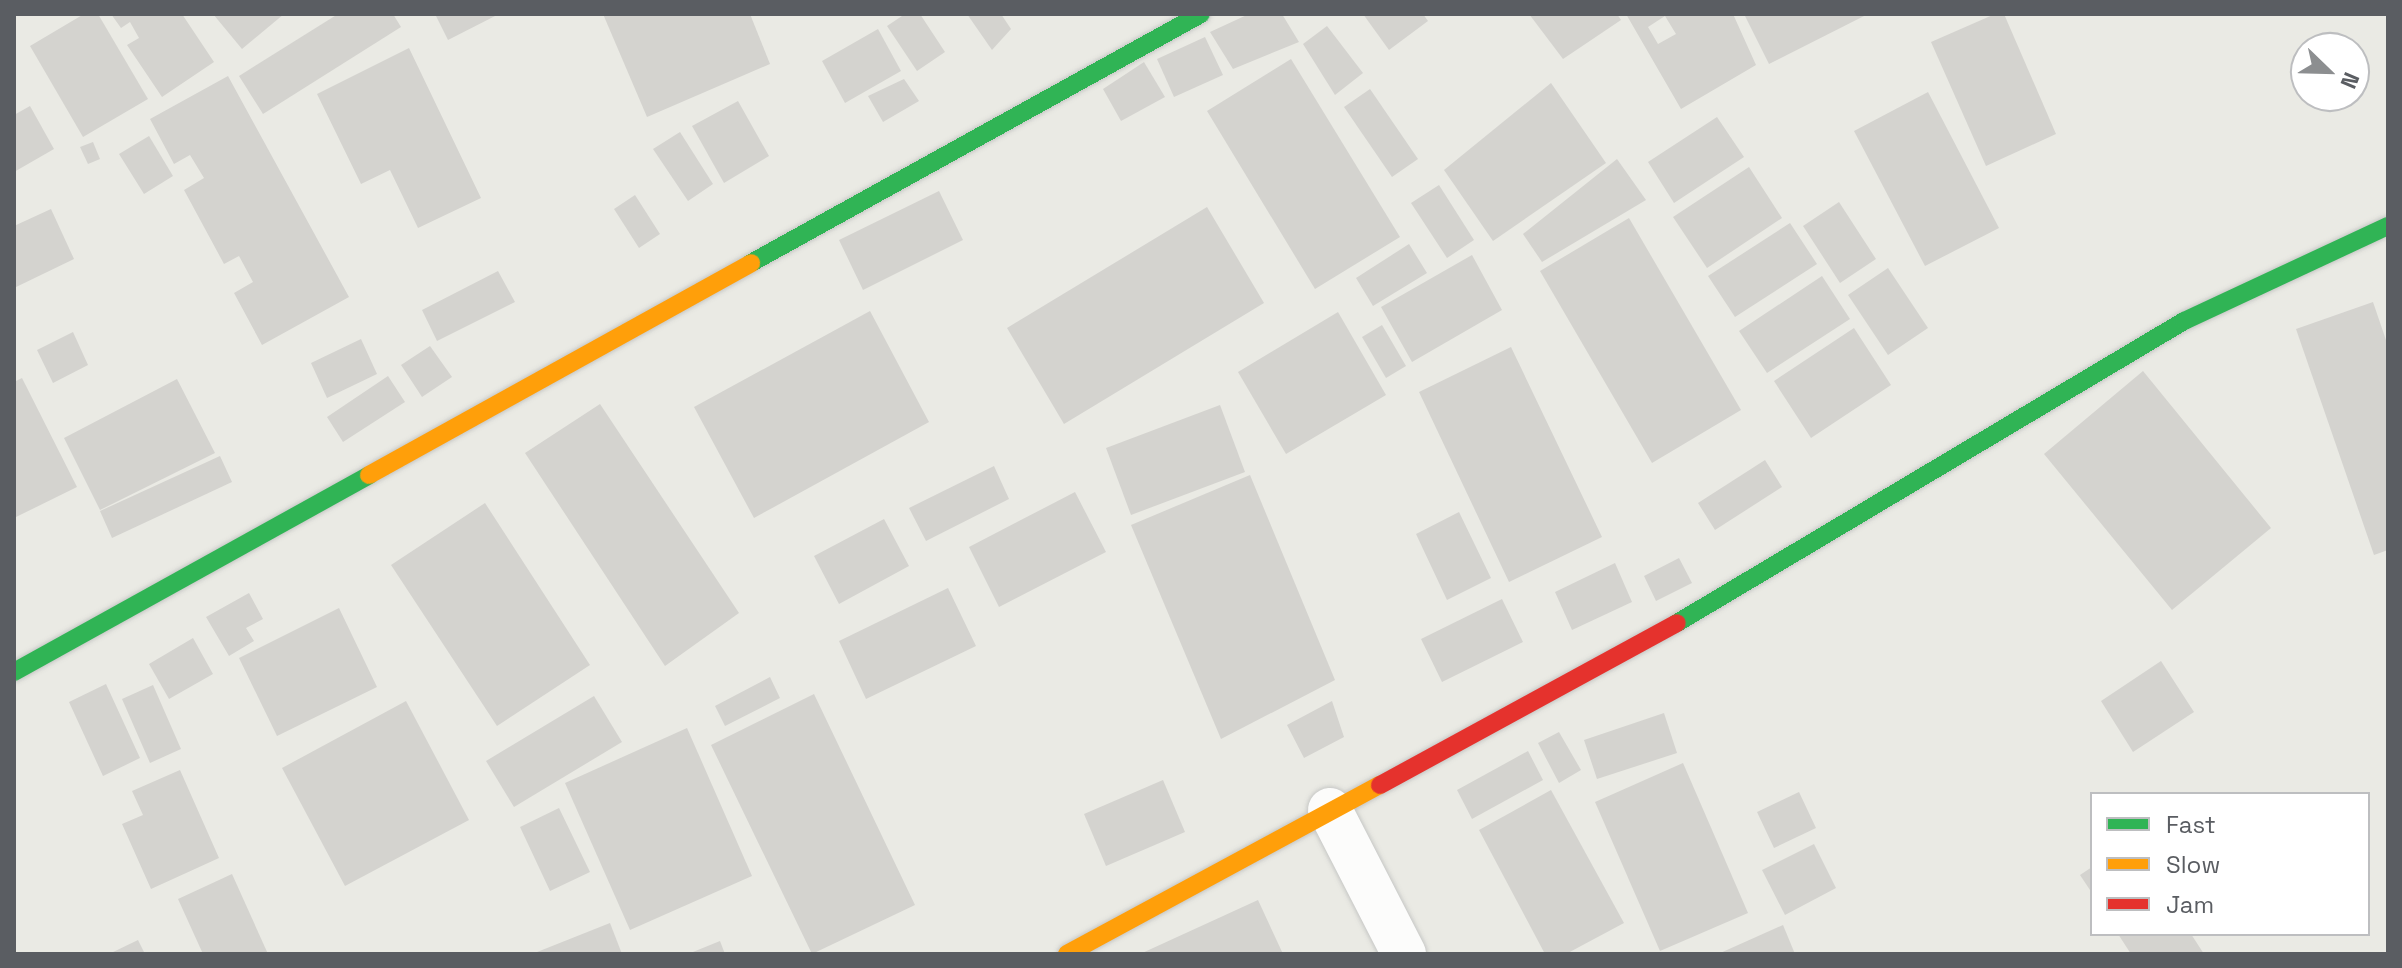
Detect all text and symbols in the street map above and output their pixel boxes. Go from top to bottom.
north arrow [2290,32,2370,112]
text: N [2334,68,2366,93]
legend [2090,792,2370,936]
text: Fast [2166,809,2216,840]
text: Slow [2166,849,2220,880]
text: Jam [2166,889,2214,920]

